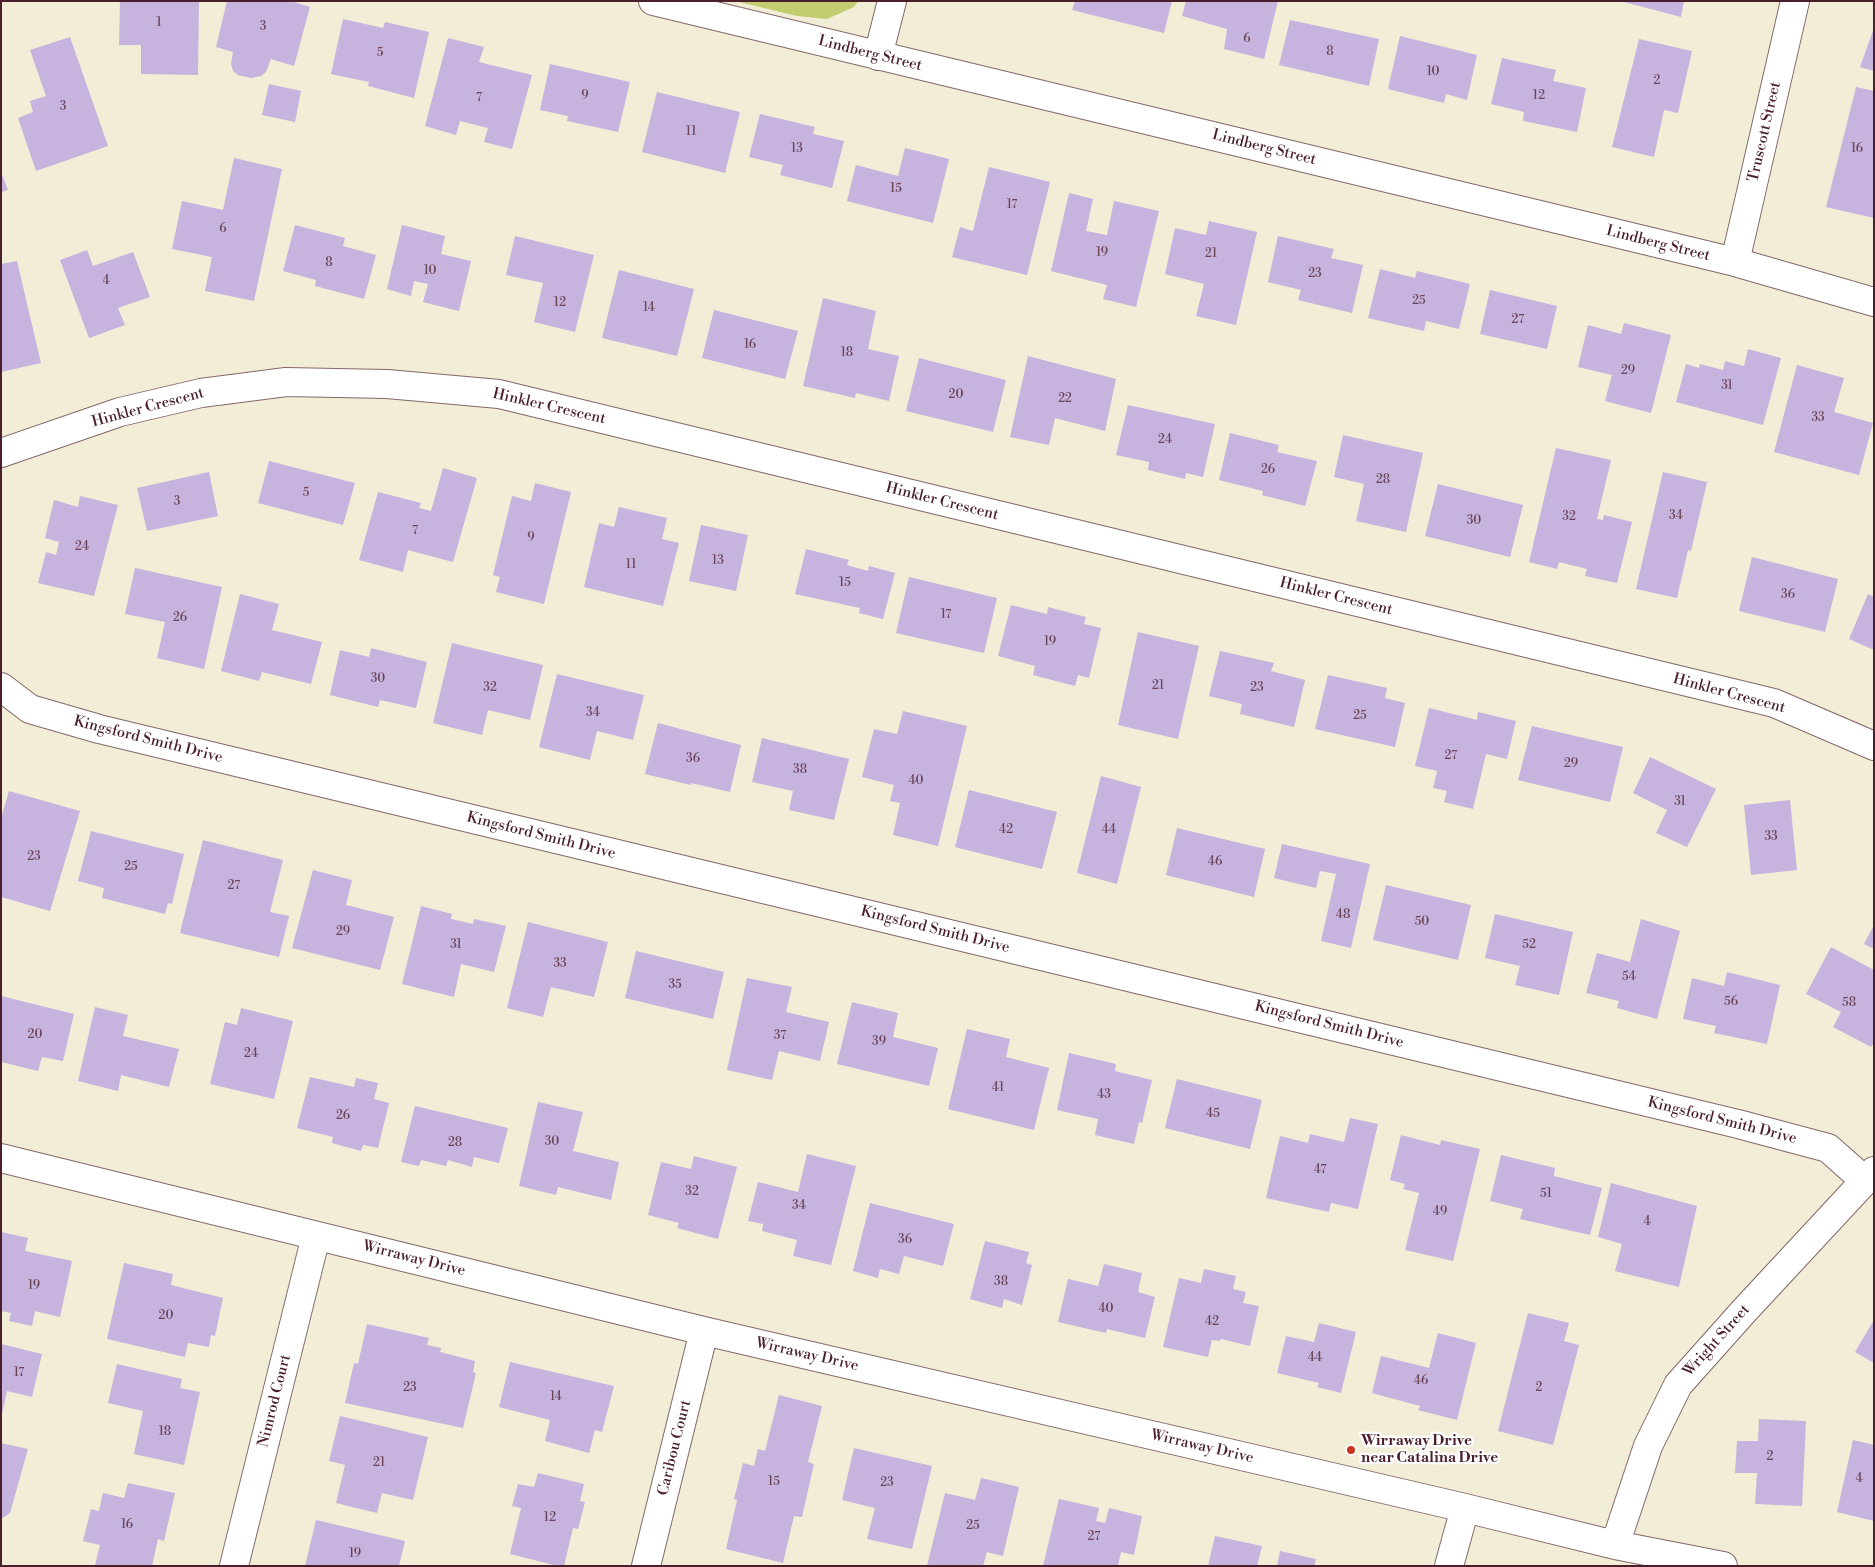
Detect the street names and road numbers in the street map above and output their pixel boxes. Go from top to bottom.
street label: Lindberg Street [816,32,924,76]
street label: Truscott Street [1745,80,1785,184]
street label: Lindberg Street [1210,126,1318,170]
street label: Lindberg Street [1604,222,1712,266]
street label: Hinkler Crescent [90,384,206,432]
street label: Hinkler Crescent [491,385,607,429]
street label: Hinkler Crescent [884,479,1000,525]
street label: Hinkler Crescent [1278,574,1394,620]
street label: Hinkler Crescent [1671,670,1787,718]
street label: Kingsford Smith Drive [72,713,224,767]
street label: Kingsford Smith Drive [465,809,617,863]
street label: Kingsford Smith Drive [859,903,1011,957]
street label: Kingsford Smith Drive [1253,998,1405,1052]
street label: Kingsford Smith Drive [1646,1094,1798,1148]
street label: Wirraway Drive [361,1238,467,1280]
street label: Wright Street [1680,1301,1754,1381]
street label: Wirraway Drive [754,1334,860,1376]
street label: Nimrod Court [255,1353,295,1449]
street label: Caribou Court [654,1398,696,1498]
street label: Wirraway Drive [1149,1426,1255,1468]

